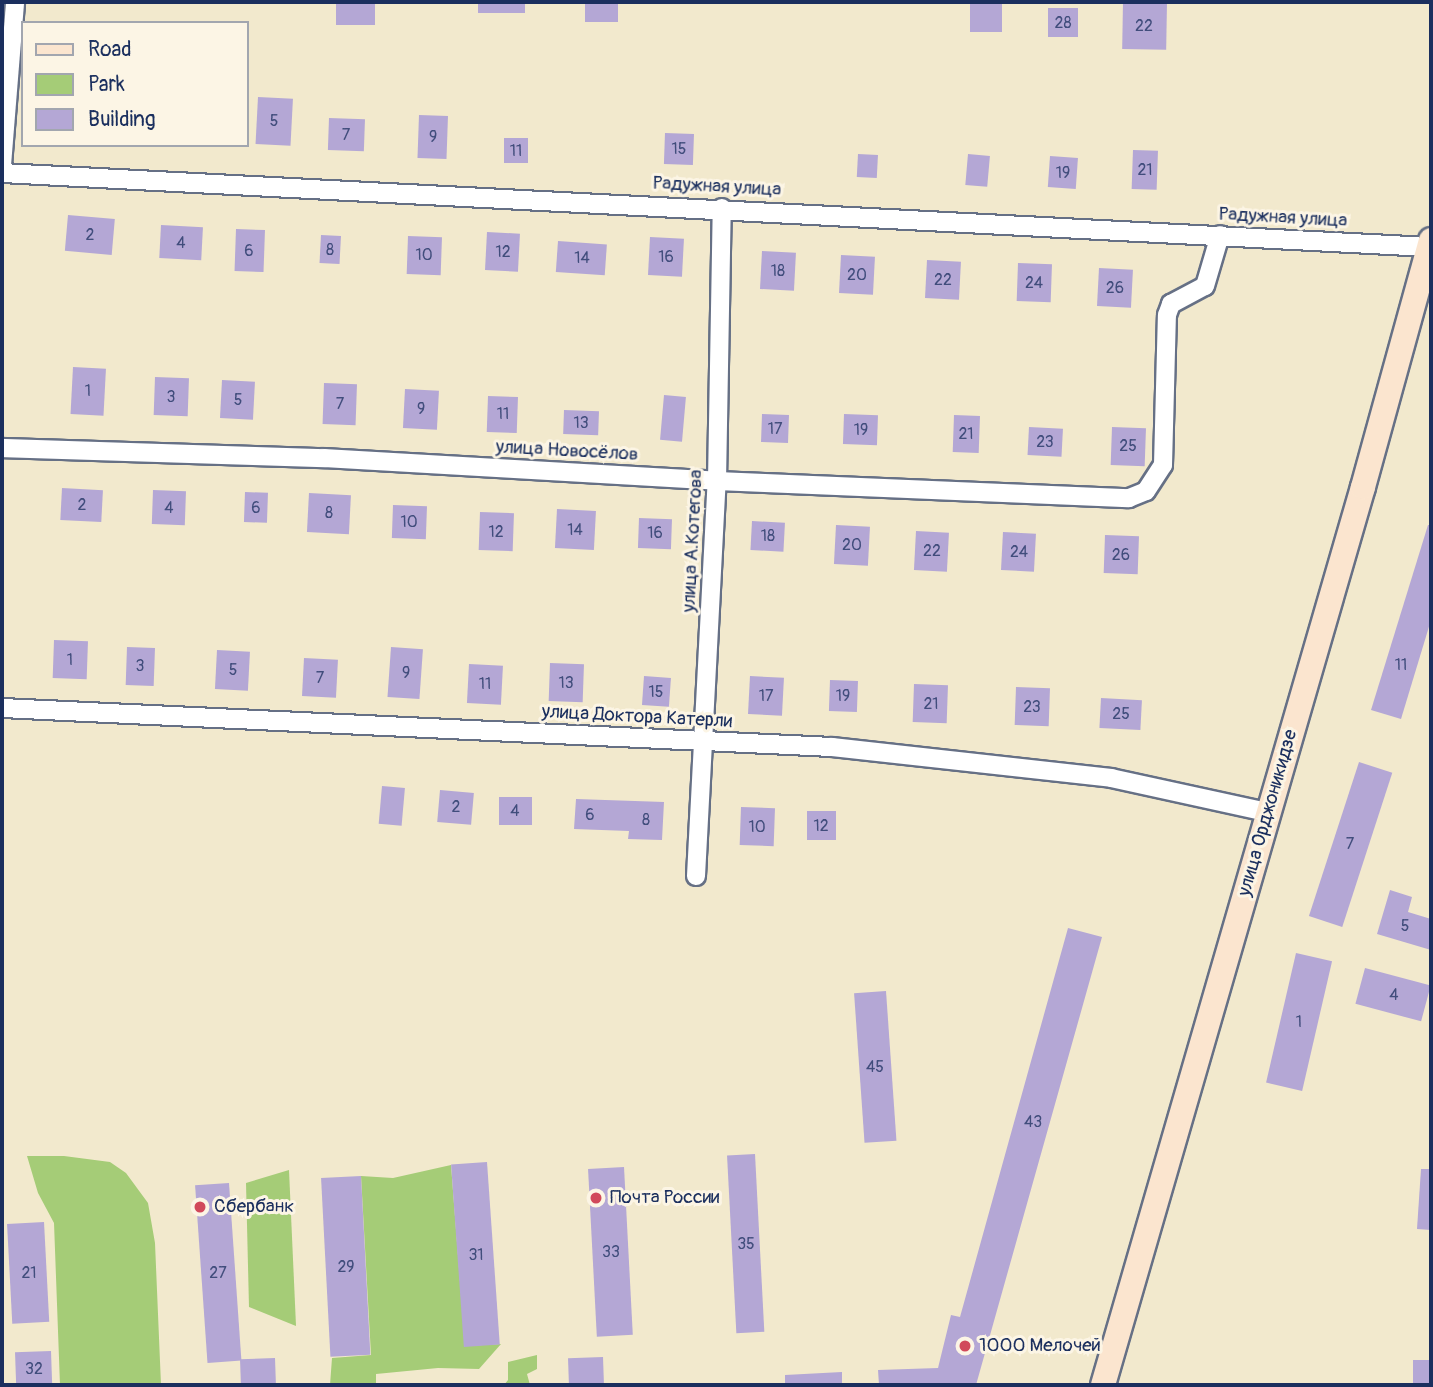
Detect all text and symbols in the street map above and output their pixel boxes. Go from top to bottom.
house number: 28 [1054,13,1072,33]
house number: 22 [1135,16,1153,36]
legend [21,21,248,147]
text: Road [88,36,132,63]
text: Park [88,71,125,98]
text: Building [88,106,155,133]
house number: 5 [270,111,278,131]
house number: 7 [342,125,350,145]
house number: 9 [429,127,437,147]
house number: 15 [672,139,686,159]
house number: 11 [510,141,522,161]
house number: 21 [1137,160,1153,180]
house number: 19 [1056,163,1070,183]
street label: Радужная улица [652,172,782,202]
street label: Радужная улица [1218,203,1348,233]
house number: 2 [86,225,94,245]
house number: 4 [176,233,186,253]
house number: 8 [326,240,334,260]
house number: 6 [244,241,254,261]
house number: 12 [495,242,511,262]
house number: 10 [415,245,433,265]
house number: 16 [658,247,674,267]
house number: 14 [574,248,590,268]
house number: 18 [771,261,785,281]
house number: 20 [847,265,867,285]
house number: 22 [934,270,952,290]
house number: 24 [1025,273,1043,293]
house number: 26 [1106,278,1124,298]
house number: 1 [85,381,91,401]
house number: 3 [167,387,175,407]
house number: 5 [234,390,242,410]
house number: 7 [336,394,344,414]
house number: 9 [417,399,425,419]
house number: 11 [497,404,509,424]
house number: 13 [573,413,589,433]
house number: 17 [768,419,782,439]
house number: 19 [854,420,868,440]
house number: 21 [958,424,974,444]
house number: 23 [1036,432,1054,452]
street label: улица Новосёлов [495,436,639,466]
house number: 25 [1119,436,1137,456]
street label: улица А.Котегова [678,469,708,613]
house number: 2 [78,495,86,515]
house number: 4 [164,498,174,518]
house number: 6 [251,498,261,518]
house number: 8 [325,503,333,523]
house number: 10 [400,512,418,532]
house number: 14 [567,520,583,540]
house number: 12 [488,522,504,542]
house number: 16 [647,523,663,543]
house number: 18 [761,526,775,546]
house number: 20 [842,535,862,555]
house number: 22 [923,541,941,561]
house number: 24 [1010,542,1028,562]
house number: 26 [1112,545,1130,565]
house number: 1 [67,650,73,670]
house number: 11 [1395,655,1407,675]
house number: 3 [136,656,144,676]
house number: 5 [229,660,237,680]
house number: 9 [402,663,410,683]
house number: 7 [316,668,324,688]
house number: 13 [558,673,574,693]
house number: 11 [479,674,491,694]
house number: 15 [649,682,663,702]
house number: 17 [759,686,773,706]
house number: 19 [836,686,850,706]
house number: 21 [923,694,939,714]
house number: 23 [1023,697,1041,717]
street label: улица Доктора Катерли [541,701,733,733]
house number: 25 [1112,704,1130,724]
street label: улица Орджоникидзе [1233,727,1303,899]
house number: 2 [452,797,460,817]
house number: 4 [510,801,520,821]
house number: 6 [585,805,595,825]
house number: 8 [642,810,650,830]
house number: 12 [813,816,829,836]
house number: 10 [748,817,766,837]
house number: 7 [1346,834,1354,854]
house number: 5 [1401,916,1409,936]
house number: 4 [1389,985,1399,1005]
house number: 1 [1296,1012,1302,1032]
house number: 45 [866,1057,884,1077]
house number: 43 [1024,1112,1042,1132]
place label: Почта России [610,1187,720,1209]
marker: Почта России [588,1190,604,1206]
place label: Сбербанк [214,1196,294,1218]
marker: Сбербанк [192,1199,208,1215]
house number: 35 [737,1234,755,1254]
house number: 33 [602,1242,620,1262]
house number: 31 [468,1245,484,1265]
house number: 29 [337,1257,355,1277]
house number: 21 [21,1263,37,1283]
house number: 27 [209,1263,227,1283]
place label: 1000 Мелочей [979,1335,1101,1357]
marker: 1000 Мелочей [957,1338,973,1354]
house number: 32 [25,1359,43,1379]

